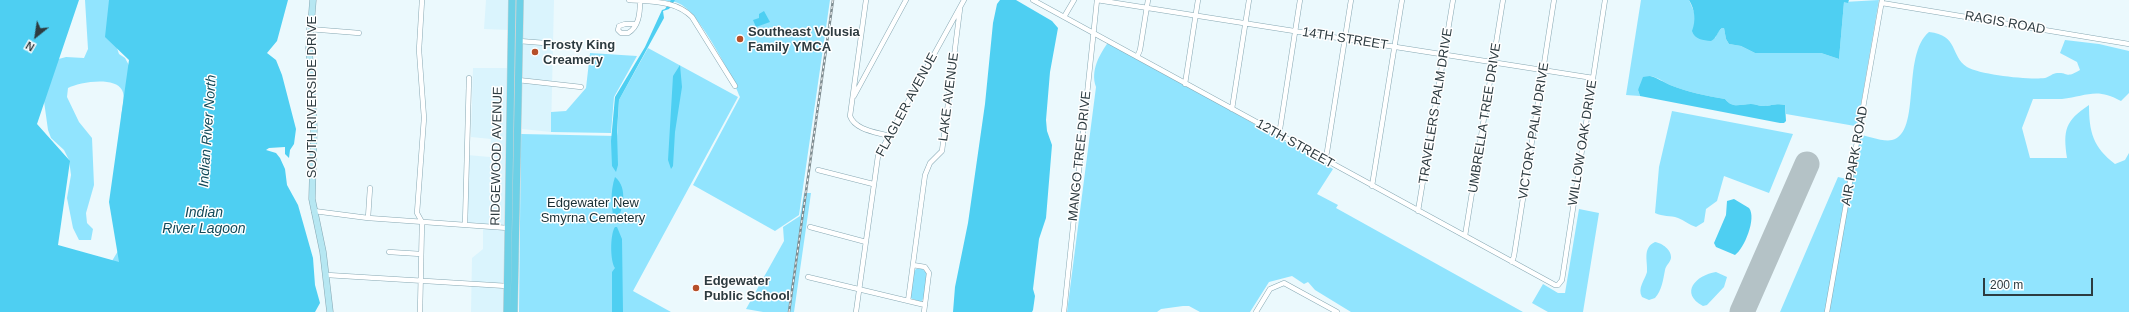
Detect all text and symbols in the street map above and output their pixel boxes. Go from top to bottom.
street label: RAGIS ROAD [1963,8,2047,38]
north arrow [16,16,56,56]
street label: SOUTH RIVERSIDE DRIVE [304,16,320,178]
place label: Southeast Volusia Family YMCA [748,24,860,55]
street label: 14TH STREET [1301,25,1389,53]
street label: TRAVELERS PALM DRIVE [1416,27,1456,185]
marker: Southeast Volusia Family YMCA [735,34,745,44]
place label: Frosty King Creamery [543,37,615,68]
text: N [24,39,36,54]
street label: UMBRELLA TREE DRIVE [1465,42,1505,194]
marker: Frosty King Creamery [530,47,540,57]
street label: FLAGLER AVENUE [873,50,941,160]
street label: LAKE AVENUE [936,52,962,142]
street label: VICTORY PALM DRIVE [1515,61,1553,201]
water label: Indian River North [196,74,220,188]
street label: WILLOW OAK DRIVE [1565,79,1601,207]
street label: RIDGEWOOD AVENUE [488,86,506,226]
street label: MANGO TREE DRIVE [1065,90,1095,222]
street label: AIR PARK ROAD [1839,105,1871,207]
street label: 12TH STREET [1253,116,1337,172]
park label: Edgewater New Smyrna Cemetery [541,195,645,226]
water label: Indian River Lagoon [162,205,246,238]
scale bar [1985,270,2095,296]
place label: Edgewater Public School [704,273,790,304]
text: 200 m [1990,278,2023,292]
marker: Edgewater Public School [691,283,701,293]

